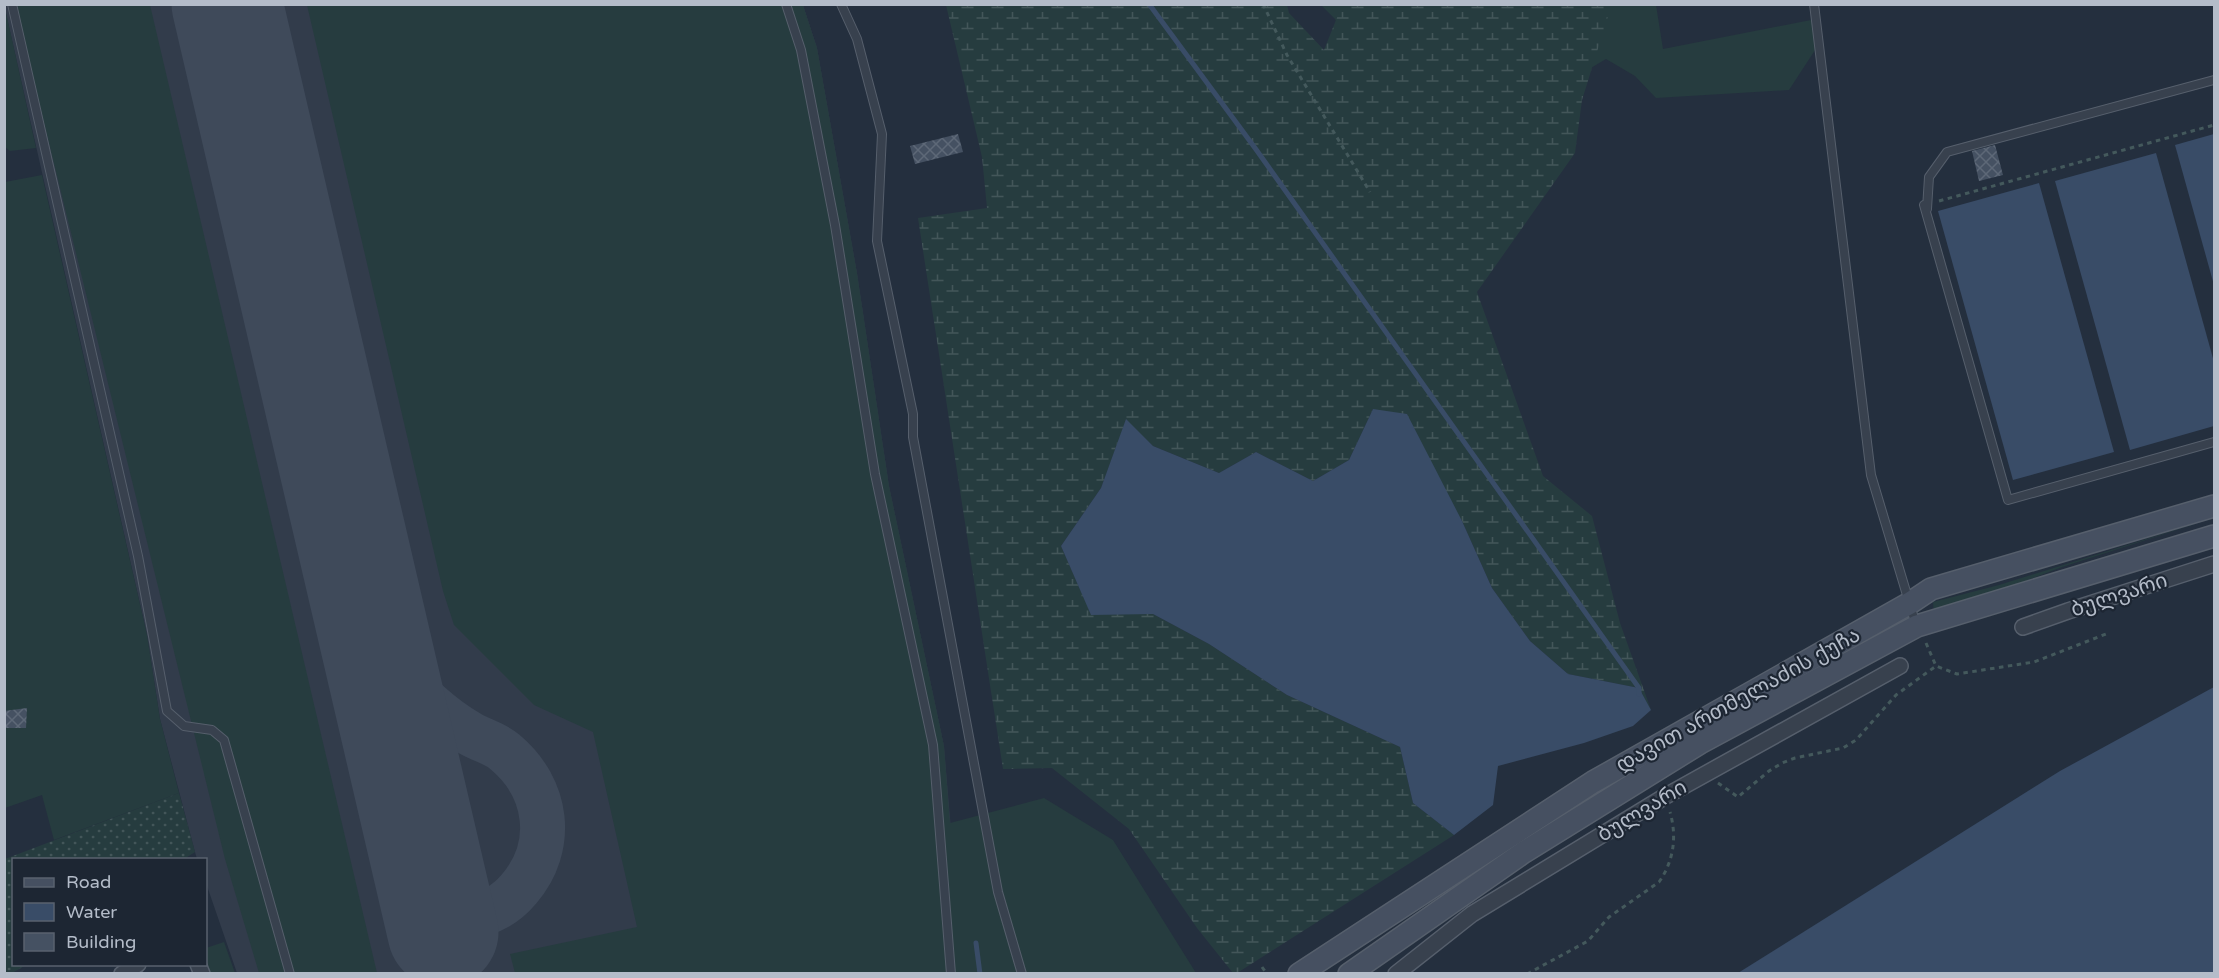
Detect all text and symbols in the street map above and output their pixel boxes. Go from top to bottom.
street label: ბულვარი [2068,568,2170,622]
street label: დავით ართმელაძის ქუჩა [1611,622,1865,778]
street label: ბულვარი [1593,775,1691,847]
legend [12,858,207,966]
text: Road [66,871,111,893]
text: Water [66,901,117,923]
text: Building [66,931,136,953]

